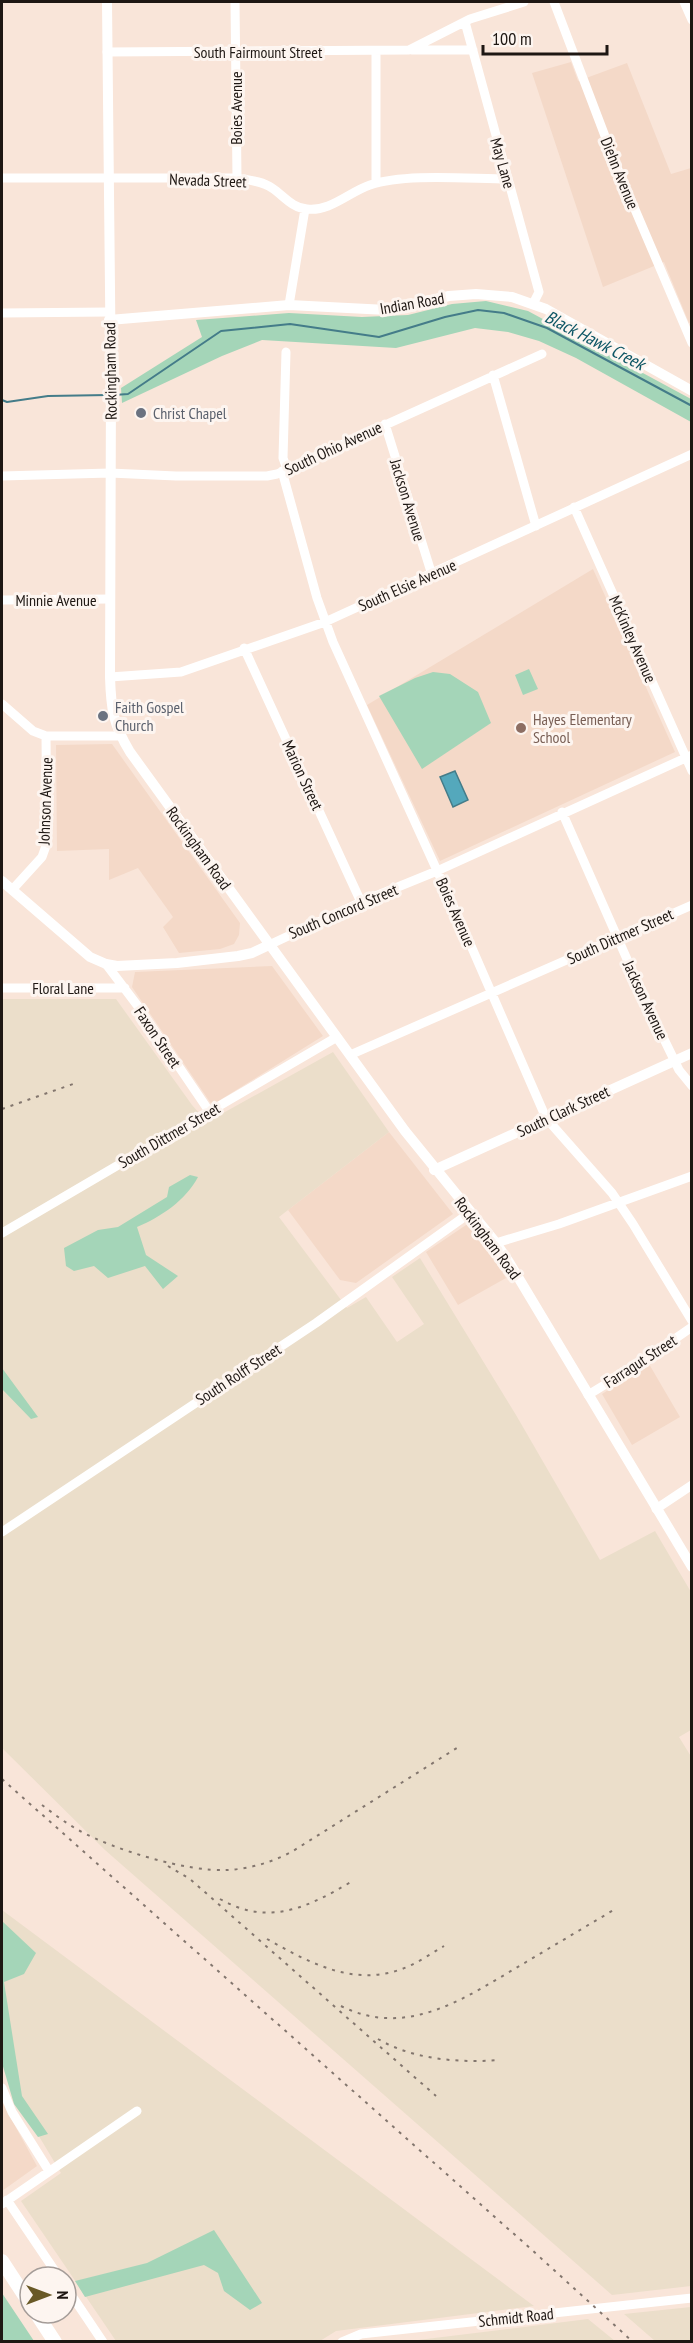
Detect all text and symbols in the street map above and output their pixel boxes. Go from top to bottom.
scale bar [483,18,608,56]
text: 100 m [492,27,532,50]
street label: South Fairmount Street [194,42,323,62]
street label: Boies Avenue [226,71,246,145]
street label: Diehn Avenue [596,134,644,212]
street label: May Lane [486,135,520,191]
street label: Nevada Street [169,169,248,191]
street label: Indian Road [378,287,446,319]
water label: Black Hawk Creek [541,305,651,376]
street label: Rockingham Road [99,322,121,420]
place label: Christ Chapel [153,403,227,423]
marker: Christ Chapel [134,406,148,420]
street label: South Ohio Avenue [281,417,385,479]
street label: Jackson Avenue [386,456,430,544]
street label: South Elsie Avenue [355,555,459,615]
street label: Minnie Avenue [15,590,97,610]
street label: McKinley Avenue [605,592,661,686]
place label: Faith Gospel Church [115,697,184,735]
marker: Faith Gospel Church [96,709,110,723]
place label: Hayes Elementary School [533,709,632,747]
marker: Hayes Elementary School [514,721,528,735]
street label: Marion Street [278,737,328,814]
street label: Johnson Avenue [33,757,57,846]
street label: Rockingham Road [162,803,236,894]
street label: Boies Avenue [432,874,480,950]
street label: South Concord Street [285,879,401,943]
street label: South Dittmer Street [564,903,677,968]
street label: Jackson Avenue [619,956,673,1043]
street label: Floral Lane [32,978,94,998]
street label: Faxon Street [130,1002,186,1072]
street label: South Clark Street [514,1081,613,1141]
street label: South Dittmer Street [115,1098,224,1172]
street label: Rockingham Road [451,1193,525,1283]
street label: Farragut Street [600,1330,681,1392]
street label: South Rolff Street [191,1339,285,1409]
north arrow [18,2265,78,2325]
text: N [53,2291,73,2299]
street label: Schmidt Road [477,2303,555,2331]

